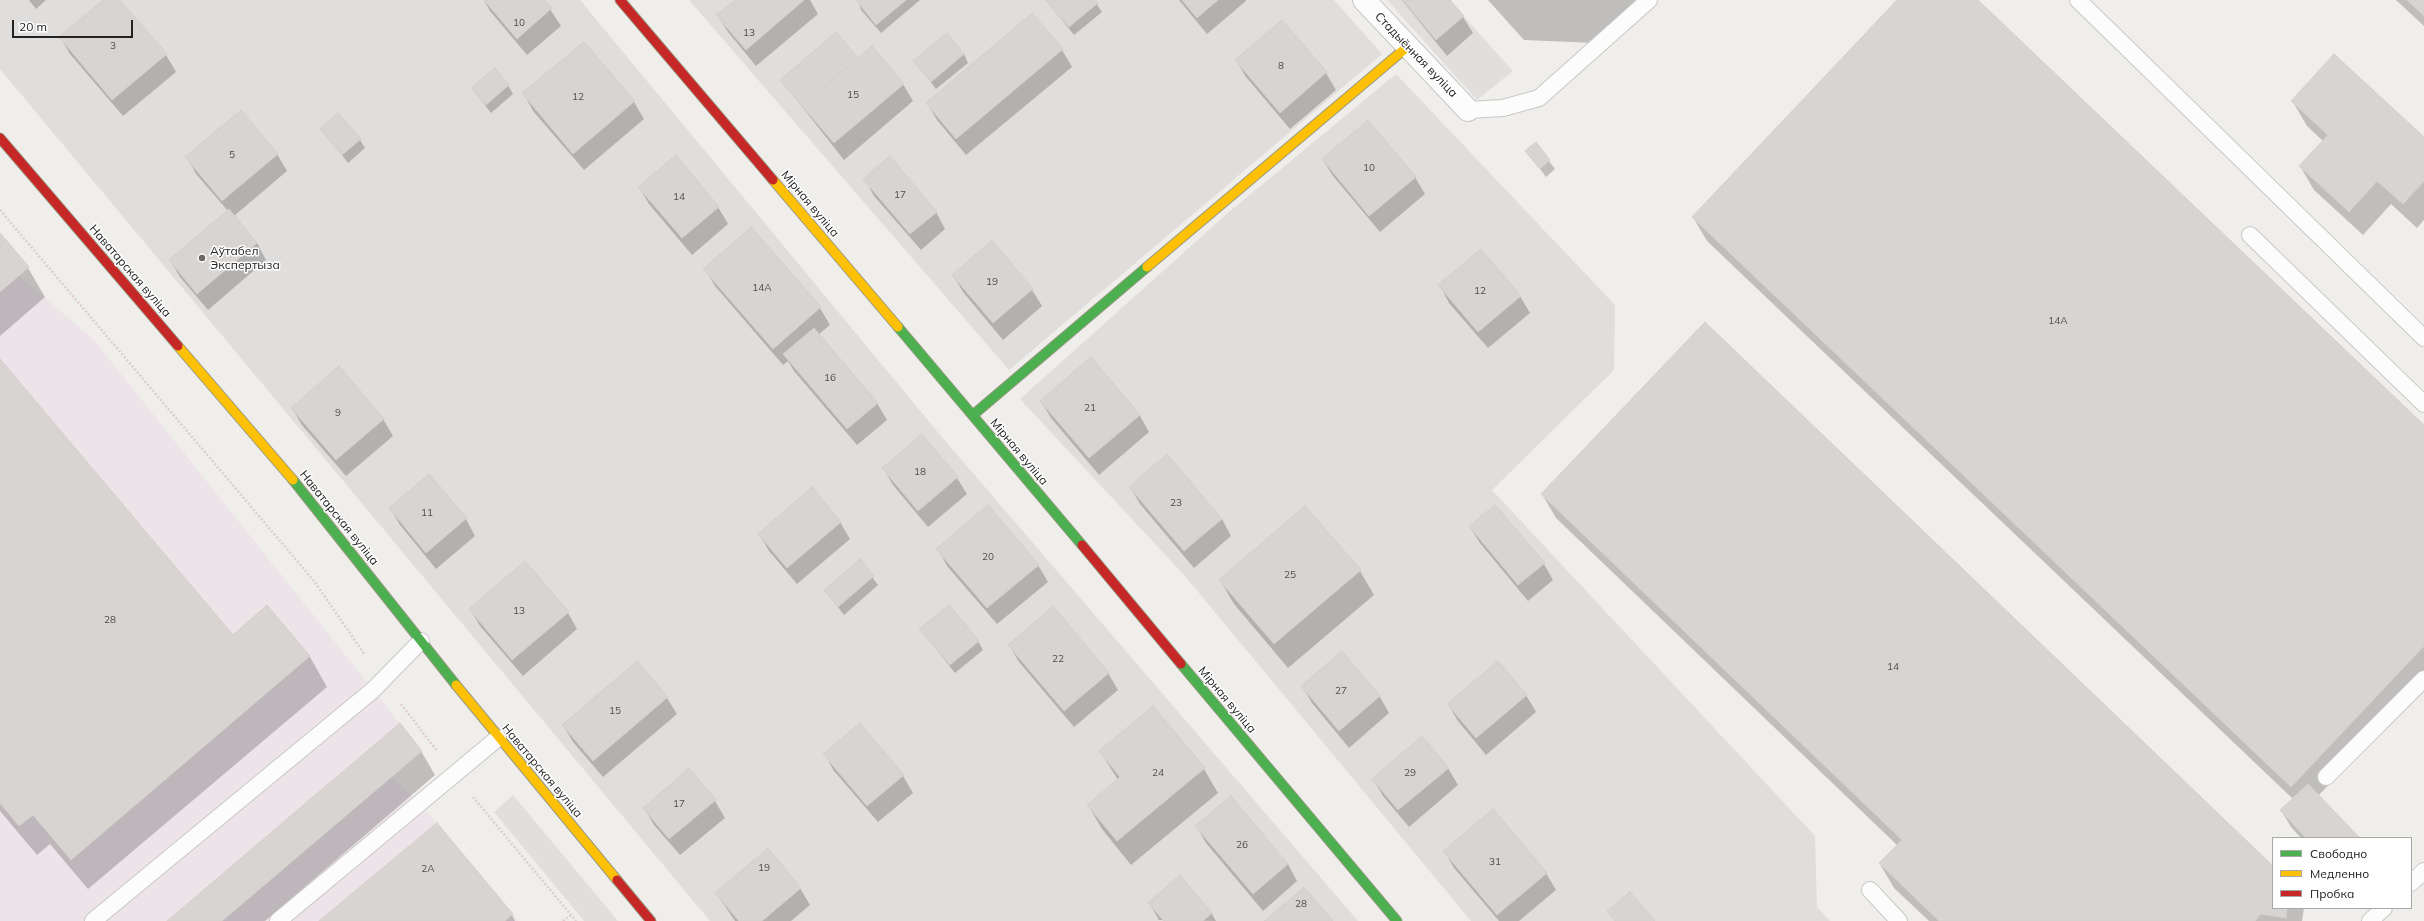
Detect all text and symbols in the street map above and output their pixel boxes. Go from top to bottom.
street label: Стадыённая вуліца [1372,9,1460,101]
scale bar [14,12,135,38]
house number: 10 [513,17,525,29]
text: 20 m [19,19,47,34]
house number: 13 [743,27,755,39]
house number: 3 [110,40,116,52]
house number: 8 [1278,60,1284,72]
house number: 15 [847,89,859,101]
house number: 12 [572,91,584,103]
house number: 5 [229,149,235,161]
house number: 10 [1363,162,1375,174]
street label: Мірная вуліца [778,168,842,240]
house number: 17 [894,189,906,201]
house number: 14 [673,191,685,203]
street label: Наватарская вуліца [86,222,174,320]
place label: Аўтабел Экспертыза [210,244,280,272]
marker: Аўтабел Экспертыза [197,253,207,263]
house number: 19 [986,276,998,288]
house number: 14А [752,282,772,294]
house number: 12 [1474,285,1486,297]
house number: 14А [2048,315,2068,327]
house number: 16 [824,372,836,384]
house number: 21 [1084,402,1096,414]
house number: 9 [335,407,341,419]
street label: Мірная вуліца [987,416,1051,488]
house number: 18 [914,466,926,478]
street label: Наватарская вуліца [296,468,382,568]
house number: 23 [1170,497,1182,509]
house number: 11 [421,507,433,519]
house number: 20 [982,551,994,563]
house number: 25 [1284,569,1296,581]
house number: 13 [513,605,525,617]
house number: 28 [104,614,116,626]
house number: 22 [1052,653,1064,665]
house number: 14 [1887,661,1899,673]
street label: Мірная вуліца [1195,664,1259,736]
house number: 27 [1335,685,1347,697]
house number: 15 [609,705,621,717]
street label: Наватарская вуліца [499,721,585,821]
house number: 24 [1152,767,1164,779]
house number: 29 [1404,767,1416,779]
house number: 17 [673,798,685,810]
legend [2272,837,2412,909]
house number: 26 [1236,839,1248,851]
text: Свободно [2310,846,2367,861]
house number: 31 [1489,856,1501,868]
house number: 19 [758,862,770,874]
house number: 2А [421,863,435,875]
text: Медленно [2310,866,2369,881]
text: Пробка [2310,886,2354,901]
house number: 28 [1295,898,1307,910]

